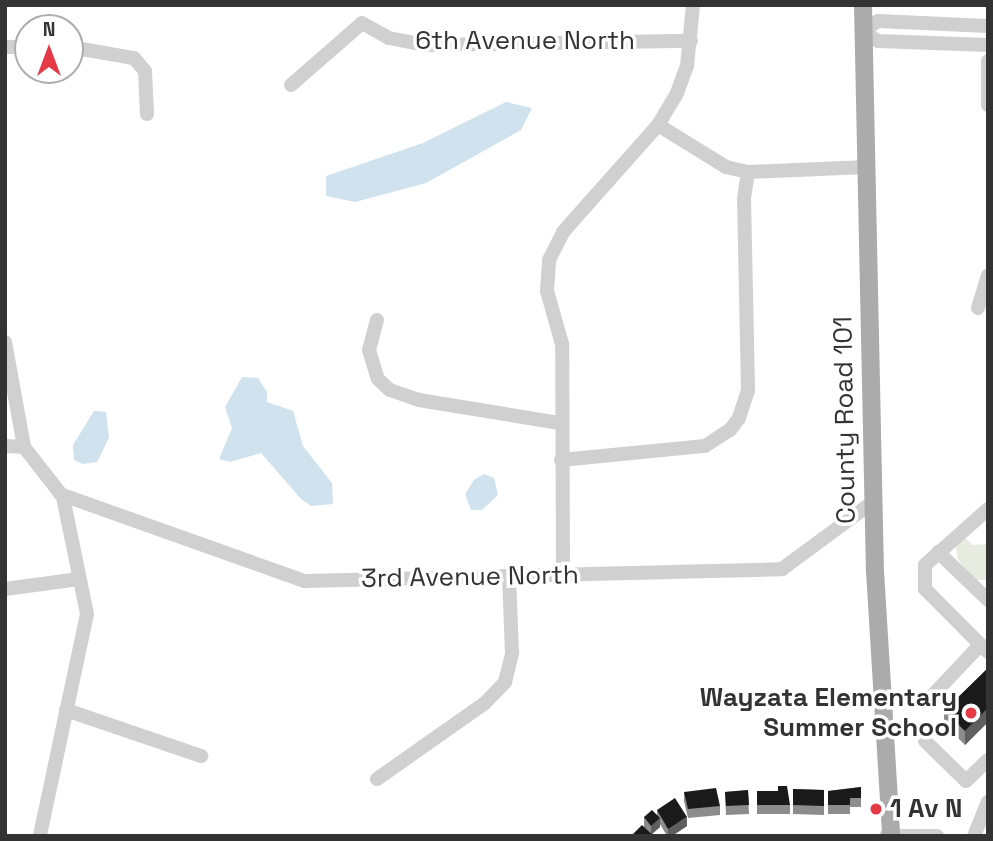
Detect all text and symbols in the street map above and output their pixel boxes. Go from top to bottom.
north arrow [14,14,84,84]
text: N [43,17,55,42]
street label: 6th Avenue North [415,25,635,57]
street label: County Road 101 [828,316,862,524]
street label: 3rd Avenue North [361,560,579,594]
place label: Wayzata Elementary Summer School [700,682,957,744]
marker: Wayzata Elementary Summer School [963,705,979,721]
place label: 1 Av N [890,793,963,825]
marker: 1 Av N [868,801,884,817]

